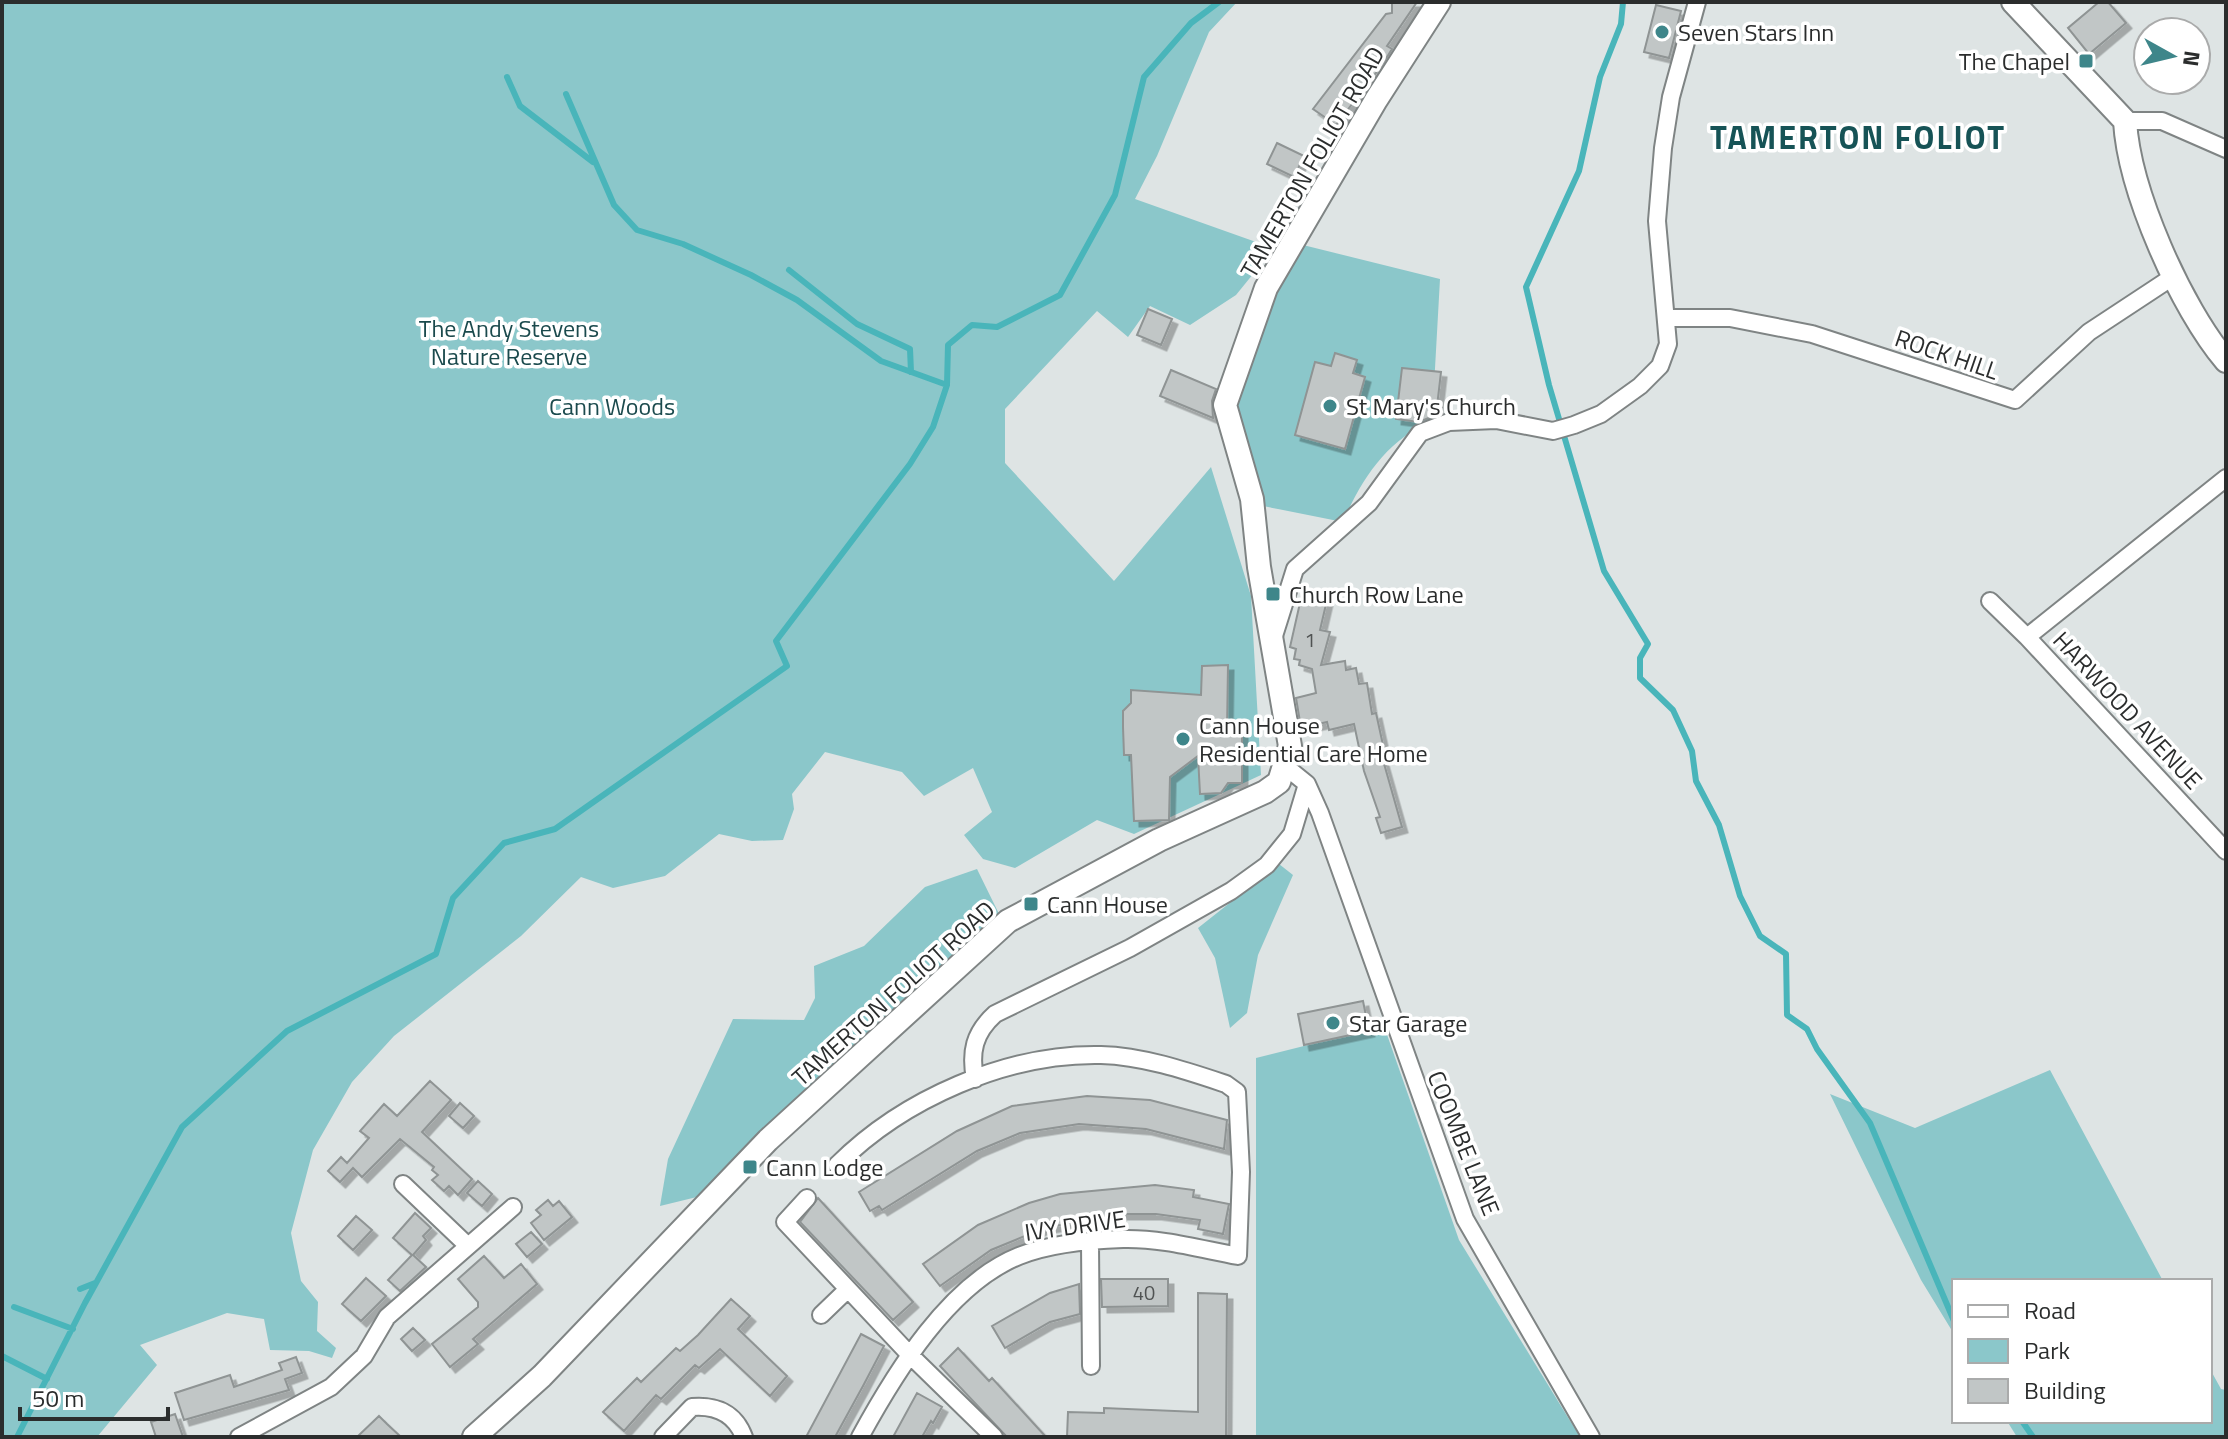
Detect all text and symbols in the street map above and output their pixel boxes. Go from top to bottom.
place label: Seven Stars Inn [1678,14,1834,50]
north arrow [2132,16,2212,96]
marker: Seven Stars Inn [1653,23,1671,41]
street label: TAMERTON FOLIOT ROAD [1231,39,1393,285]
place label: The Chapel [1959,43,2070,79]
text: N [2174,49,2210,69]
marker: The Chapel [2077,52,2095,70]
district label: TAMERTON FOLIOT [1710,113,2006,161]
park label: The Andy Stevens Nature Reserve [419,310,599,374]
street label: ROCK HILL [1890,319,2004,389]
park label: Cann Woods [549,388,675,424]
place label: St Mary's Church [1346,388,1516,424]
marker: St Mary's Church [1321,397,1339,415]
place label: Church Row Lane [1289,576,1464,612]
marker: Church Row Lane [1264,585,1282,603]
street label: HARWOOD AVENUE [2045,623,2211,797]
house number: 1 [1304,624,1316,655]
place label: Cann House Residential Care Home [1199,707,1428,771]
marker: Cann House Residential Care Home [1174,730,1192,748]
place label: Cann House [1047,886,1168,922]
street label: TAMERTON FOLIOT ROAD [783,892,1003,1094]
marker: Cann House [1022,895,1040,913]
place label: Star Garage [1349,1005,1467,1041]
marker: Star Garage [1324,1014,1342,1032]
street label: COOMBE LANE [1419,1065,1509,1221]
place label: Cann Lodge [766,1149,883,1185]
marker: Cann Lodge [741,1158,759,1176]
street label: IVY DRIVE [1022,1200,1128,1250]
house number: 40 [1133,1277,1155,1308]
legend [1952,1279,2212,1423]
text: Road [2024,1292,2076,1328]
text: Park [2024,1332,2070,1368]
scale bar [20,1371,168,1421]
text: Building [2024,1372,2106,1408]
text: 50 m [32,1380,84,1416]

